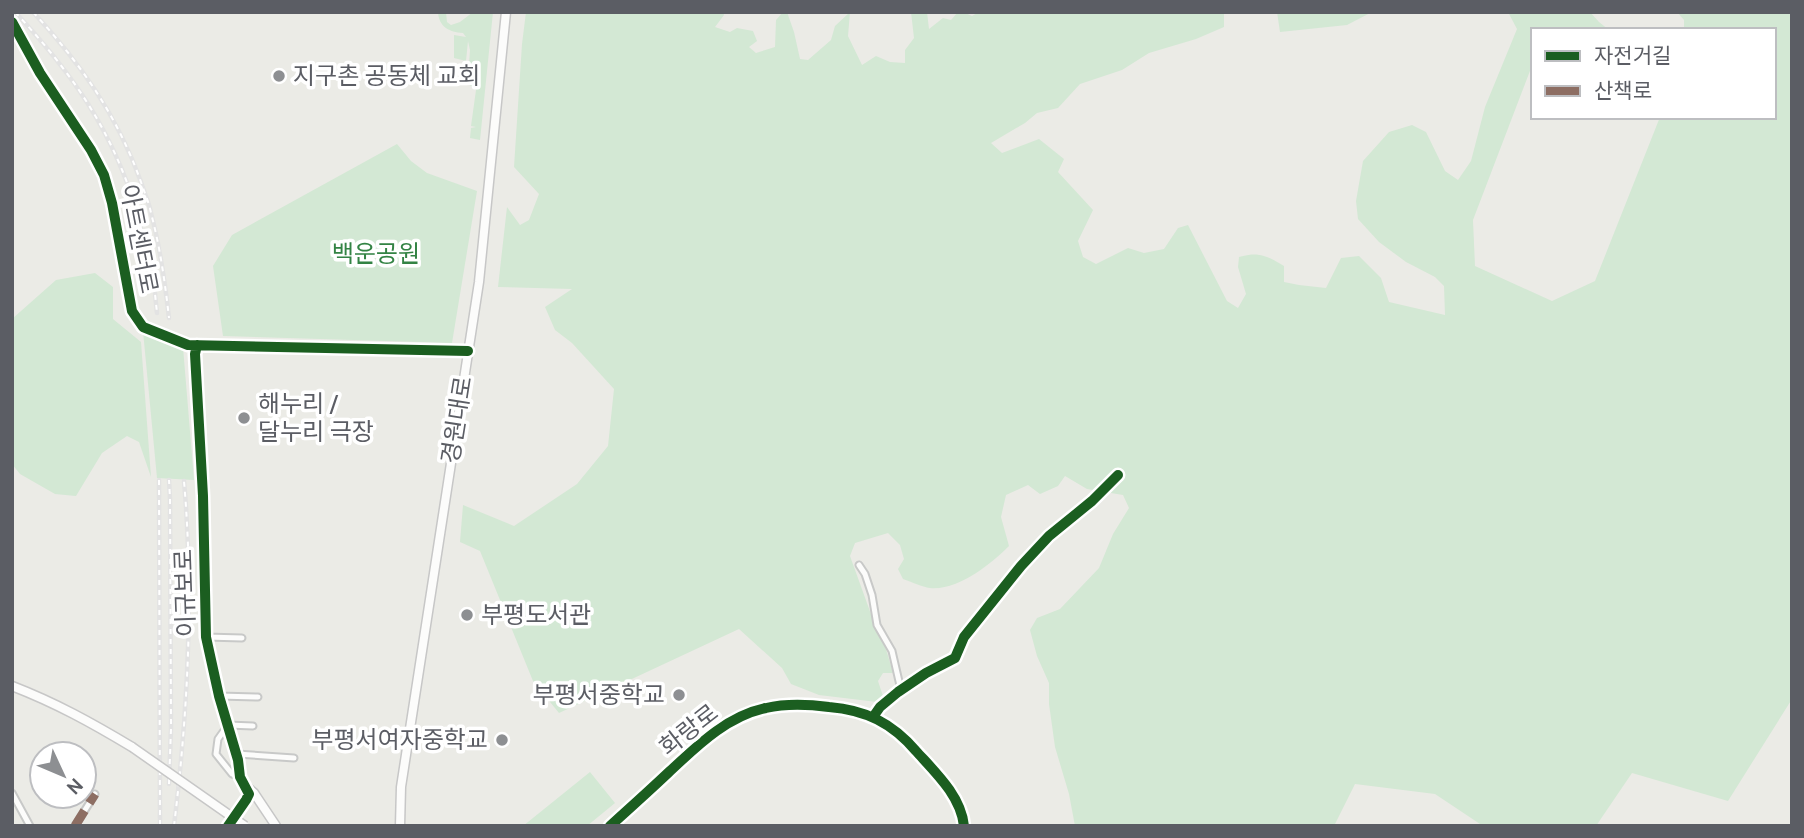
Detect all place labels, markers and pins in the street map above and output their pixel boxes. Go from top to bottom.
place label: 지구촌 공동체 교회 [293,61,480,90]
marker: 지구촌 공동체 교회 [271,68,287,84]
place label: 해누리 / 달누리 극장 [258,389,374,446]
marker: 해누리 / 달누리 극장 [236,410,252,426]
place label: 부평도서관 [481,600,591,629]
marker: 부평도서관 [459,607,475,623]
place label: 부평서중학교 [533,680,665,709]
marker: 부평서중학교 [671,687,687,703]
place label: 부평서여자중학교 [311,725,488,754]
marker: 부평서여자중학교 [494,732,510,748]

